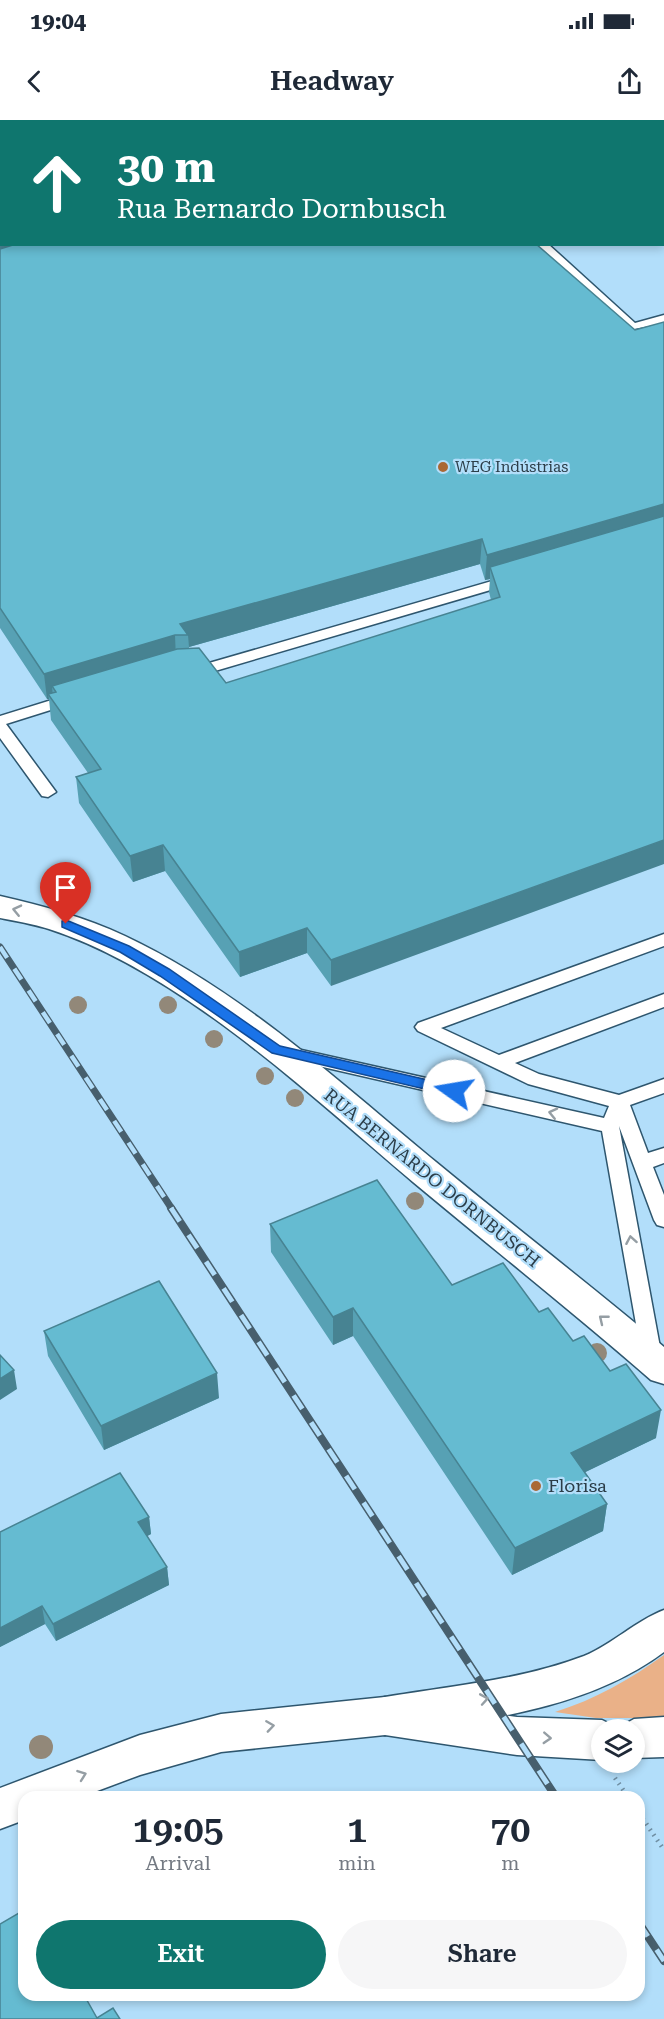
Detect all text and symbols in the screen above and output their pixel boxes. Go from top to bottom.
text: 19:04 [30,9,86,34]
icon: back [18,65,51,98]
text: Headway [270,65,394,97]
icon: share [613,65,646,98]
text: 30 m [117,143,215,192]
icon: ahead [18,144,96,222]
text: Rua Bernardo Dornbusch [117,193,446,225]
place label: WEG Indústrias [455,458,568,476]
marker: WEG Indústrias [436,460,450,474]
pin [40,862,91,924]
icon: arrive [49,871,82,904]
one-way arrow [12,904,22,917]
position arrow [422,1059,486,1123]
street label: RUA BERNARDO DORNBUSCH [320,1084,544,1271]
one-way arrow [549,1108,559,1121]
one-way arrow [625,1235,638,1245]
one-way arrow [599,1315,610,1326]
place label: Florisa [548,1475,607,1496]
marker: Florisa [529,1479,543,1493]
one-way arrow [479,1693,489,1706]
map controls [591,1719,645,1773]
button: layers [591,1719,645,1773]
one-way arrow [266,1721,275,1733]
one-way arrow [543,1731,552,1744]
one-way arrow [76,1770,87,1783]
text: 19:05 [132,1809,224,1851]
text: 1 [347,1809,367,1851]
text: 70 [490,1809,531,1851]
text: Arrival [146,1851,211,1875]
text: min [338,1851,376,1875]
text: m [501,1851,519,1875]
button: Exit [36,1920,326,1989]
button: Share [338,1920,627,1989]

